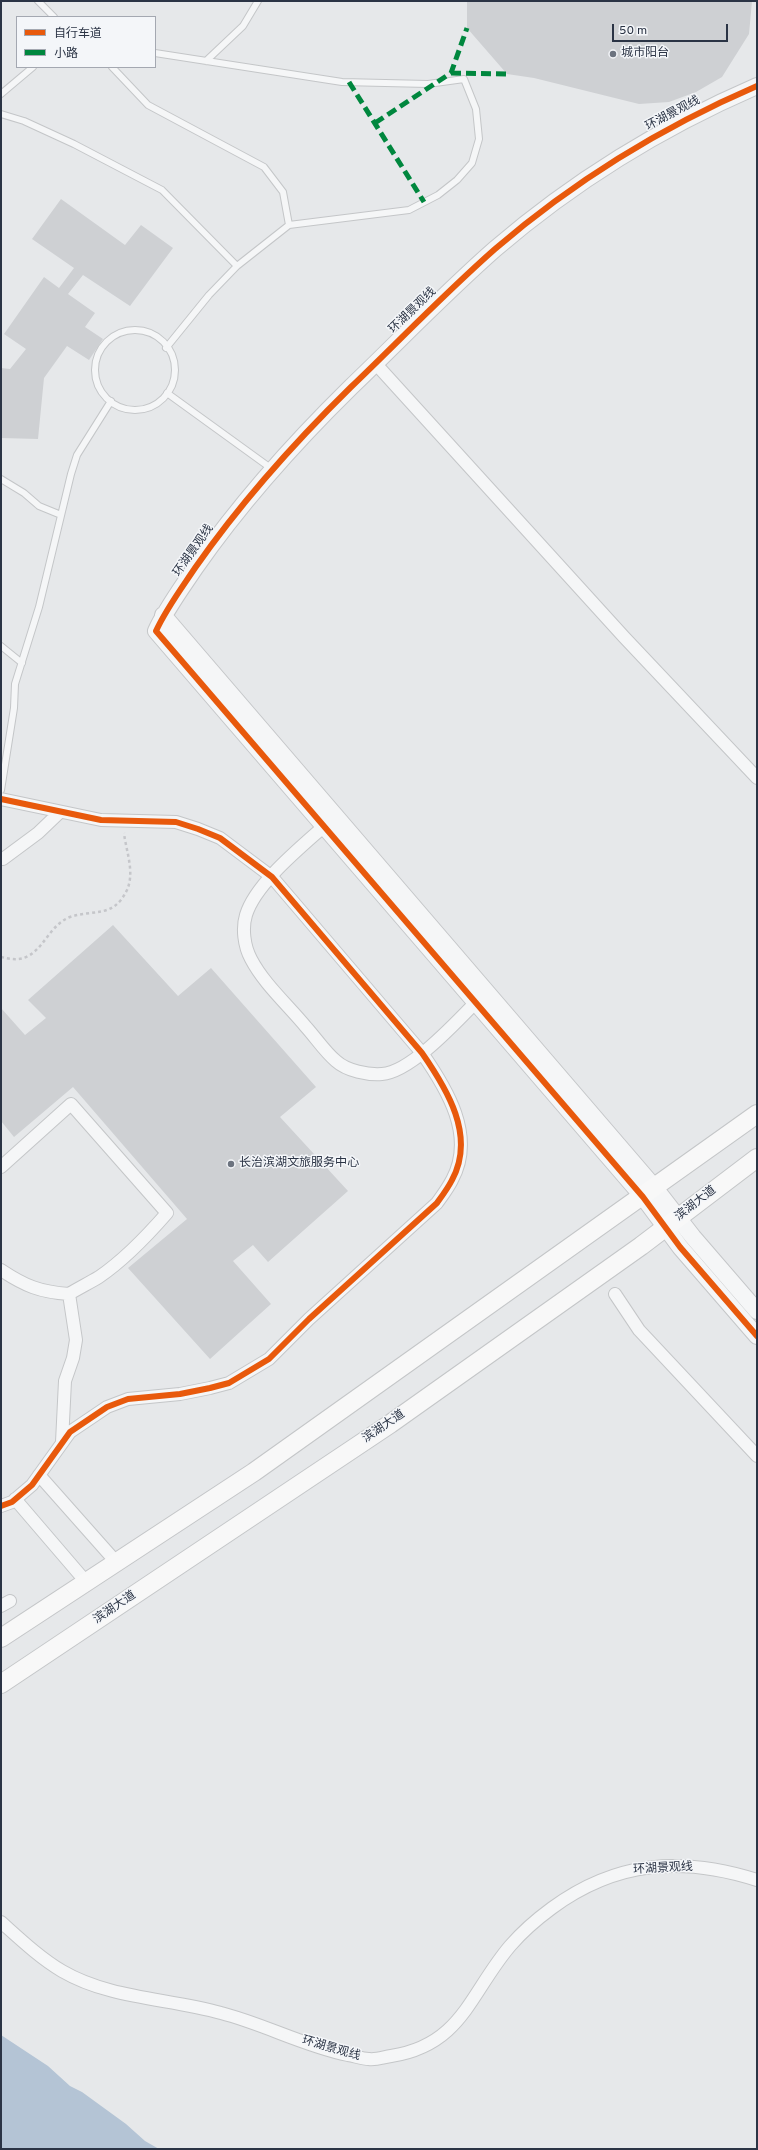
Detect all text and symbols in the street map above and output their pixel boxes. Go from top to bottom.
legend [16,16,156,68]
scale bar [614,16,730,42]
text: 50 m [619,23,647,39]
text: 自行车道 [54,26,102,42]
text: 小路 [54,46,78,62]
place label: 城市阳台 [621,47,669,61]
marker: 城市阳台 [608,49,618,59]
street label: 环湖景观线 [643,94,703,134]
street label: 环湖景观线 [386,285,440,337]
street label: 环湖景观线 [171,522,217,580]
place label: 长治滨湖文旅服务中心 [239,1157,359,1171]
marker: 长治滨湖文旅服务中心 [226,1159,236,1169]
street label: 滨湖大道 [673,1184,719,1224]
street label: 滨湖大道 [360,1408,408,1446]
street label: 滨湖大道 [91,1589,139,1627]
street label: 环湖景观线 [633,1860,693,1878]
street label: 环湖景观线 [300,2034,362,2064]

